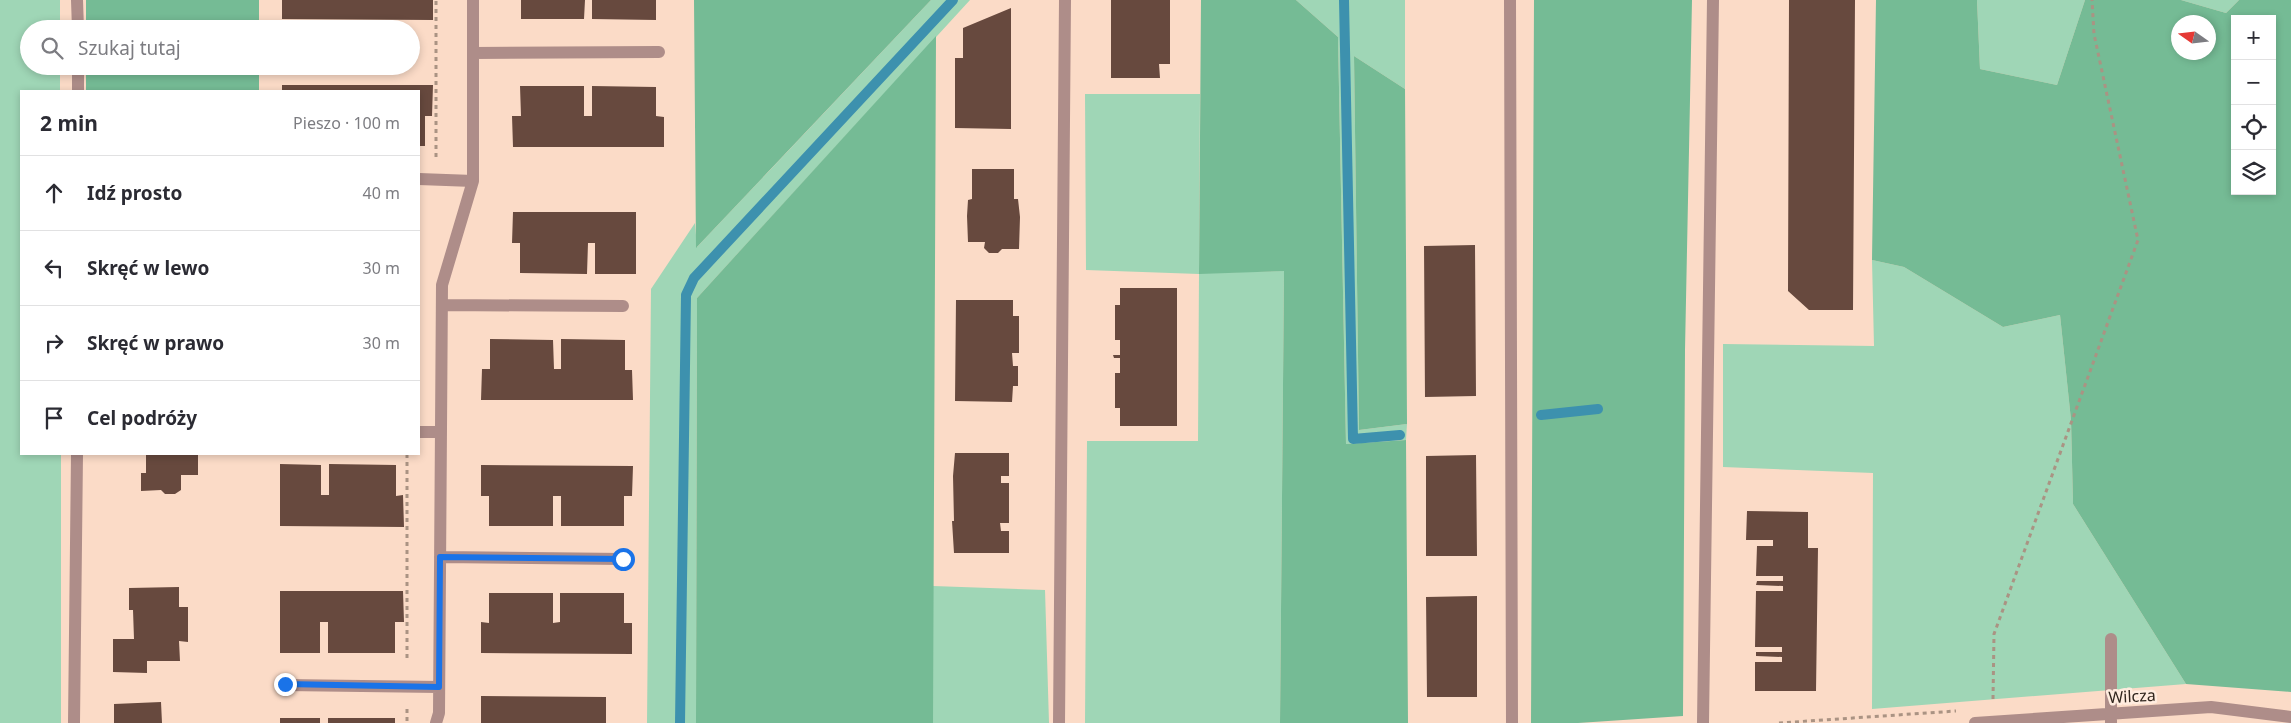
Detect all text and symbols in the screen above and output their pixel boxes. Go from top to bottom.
north arrow [2171,15,2216,60]
map controls [2231,15,2276,195]
button: + [2231,15,2276,60]
search box [20,20,420,75]
icon: search [38,34,66,62]
text: Szukaj tutaj [78,35,181,61]
button: − [2231,60,2276,105]
button: locate [2231,105,2276,150]
text: 2 min [40,109,98,137]
text: Pieszo · 100 m [293,112,400,134]
button: layers [2231,150,2276,195]
icon: ahead [40,179,68,207]
text: Idź prosto [87,180,182,206]
text: 40 m [363,182,400,204]
icon: left [40,254,68,282]
text: Skręć w lewo [87,255,209,281]
text: 30 m [363,257,400,279]
icon: right [40,329,68,357]
text: Skręć w prawo [87,330,224,356]
text: 30 m [363,332,400,354]
icon: arrive [40,404,68,432]
text: Cel podróży [87,405,197,431]
route start [612,548,635,571]
route end [274,673,297,696]
street label: Wilcza [2108,684,2156,708]

